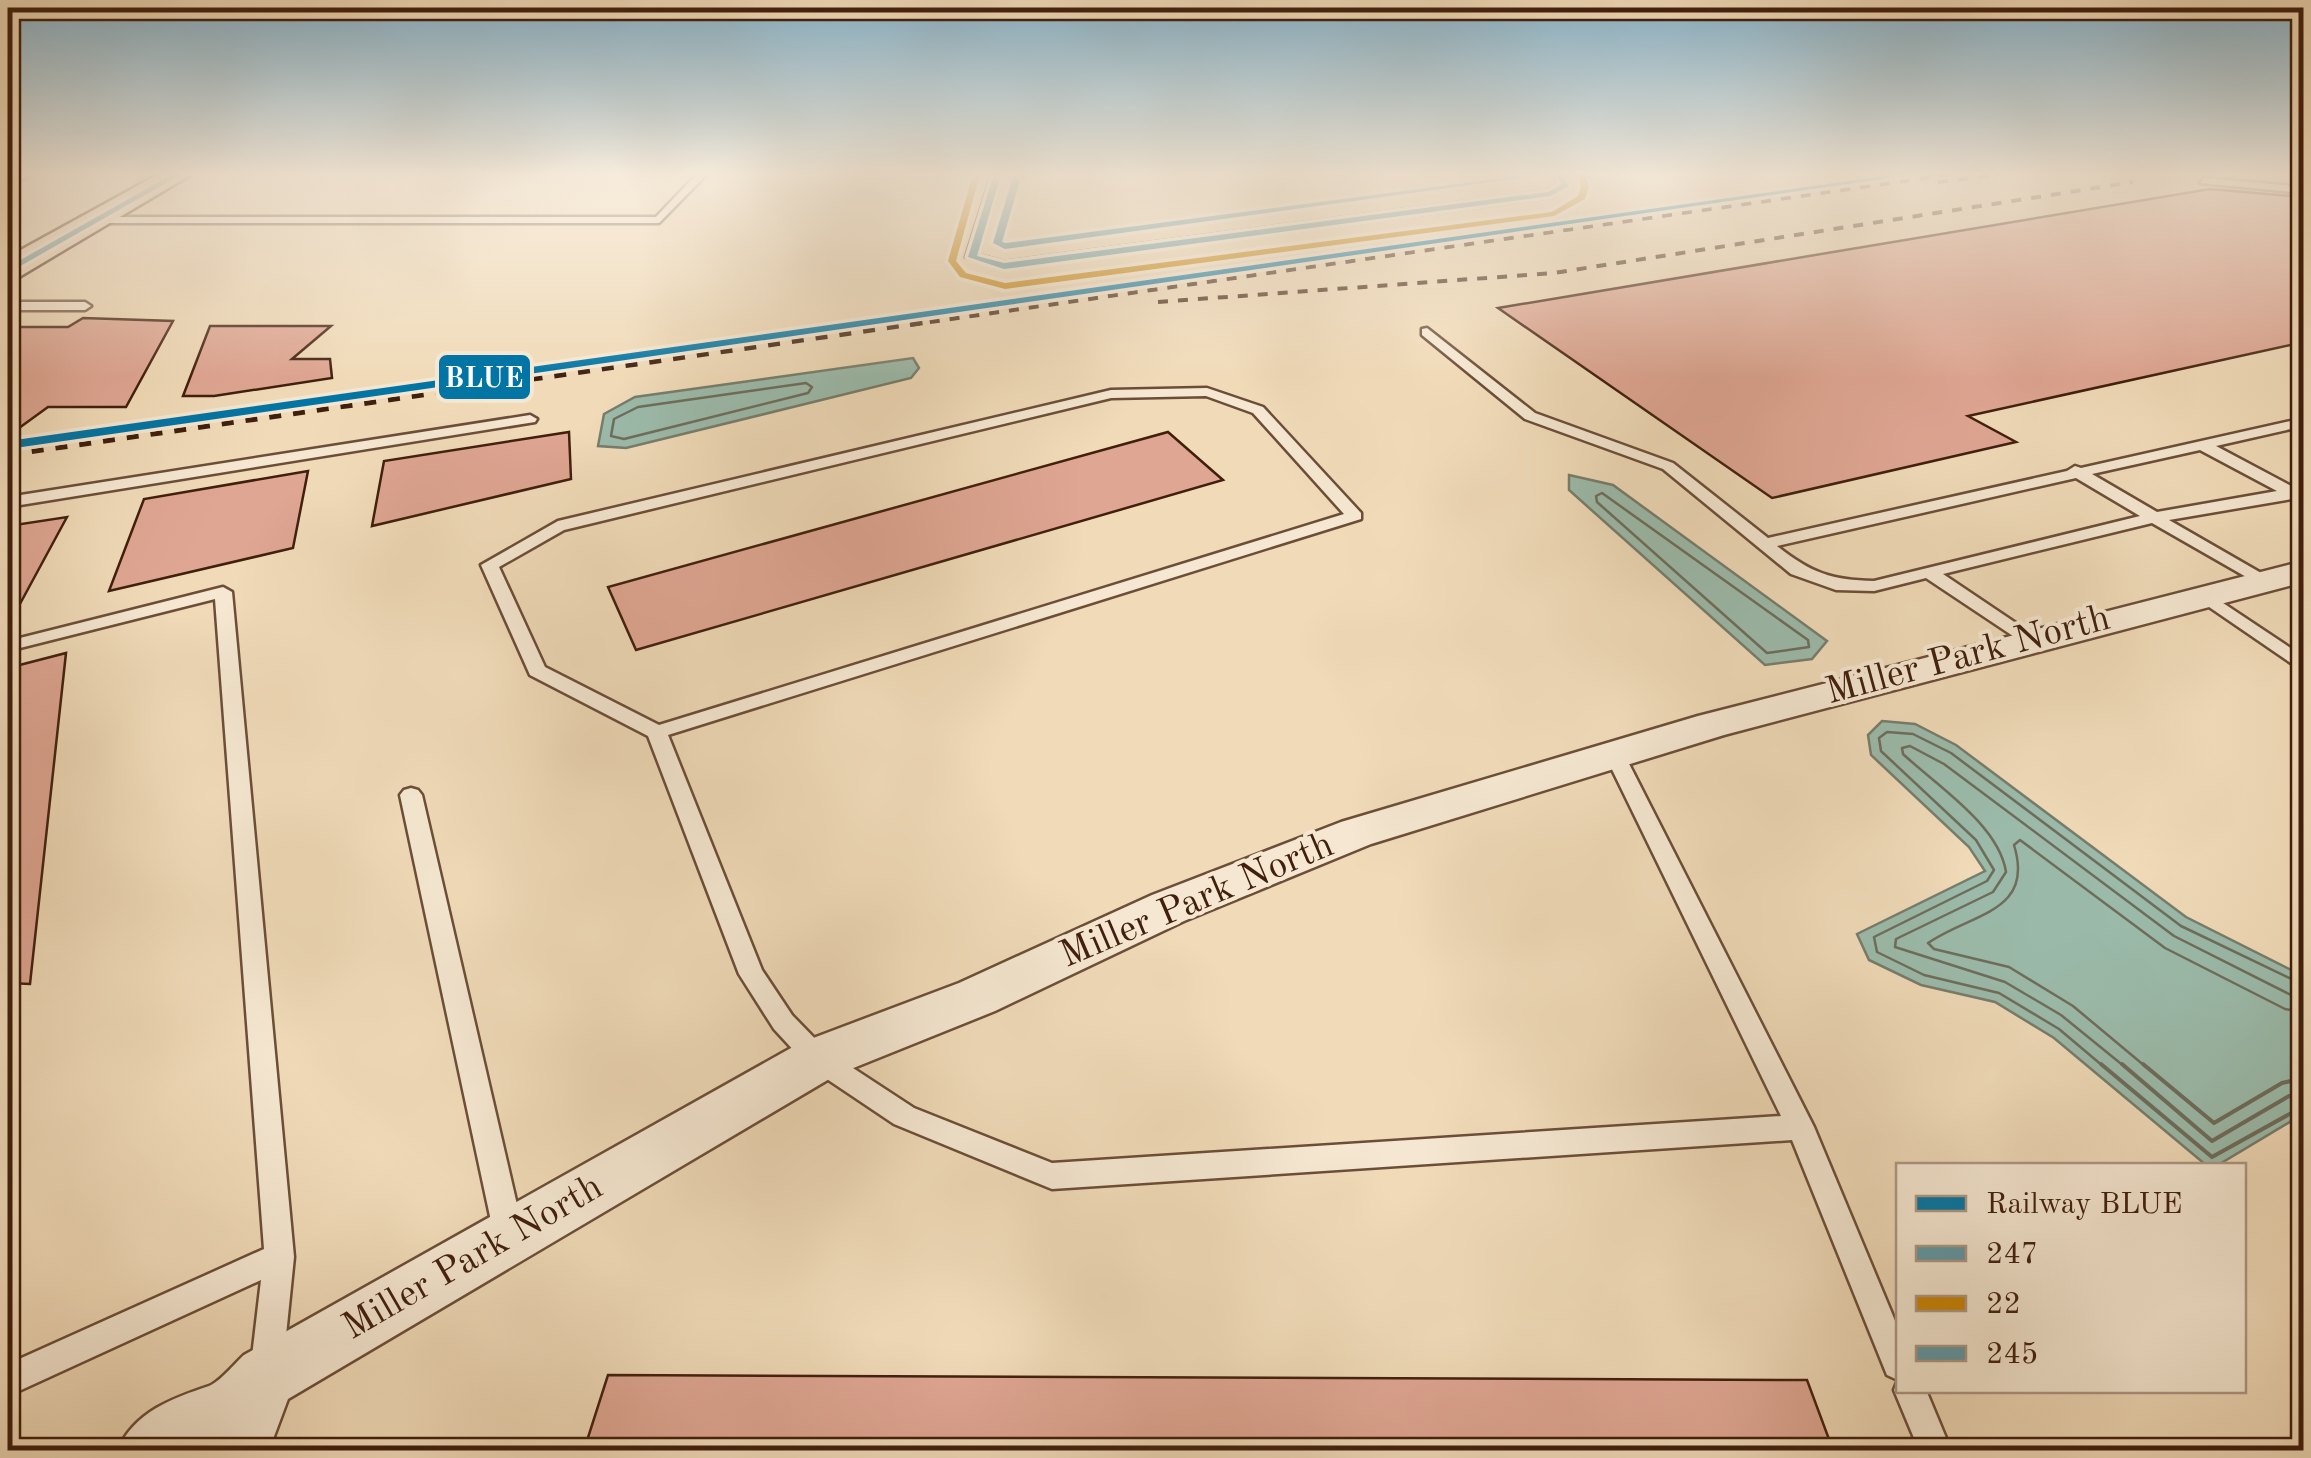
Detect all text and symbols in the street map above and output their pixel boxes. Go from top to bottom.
line badge: BLUE [437,353,532,401]
text: BLUE [444,366,524,394]
street label: Miller Park North [1822,600,2114,712]
street label: Miller Park North [1055,826,1339,976]
legend [1896,1163,2246,1393]
street label: Miller Park North [337,1168,609,1348]
text: Railway BLUE [1986,1190,2183,1220]
text: 247 [1986,1240,2038,1270]
text: 22 [1986,1290,2021,1320]
text: 245 [1986,1340,2038,1370]

